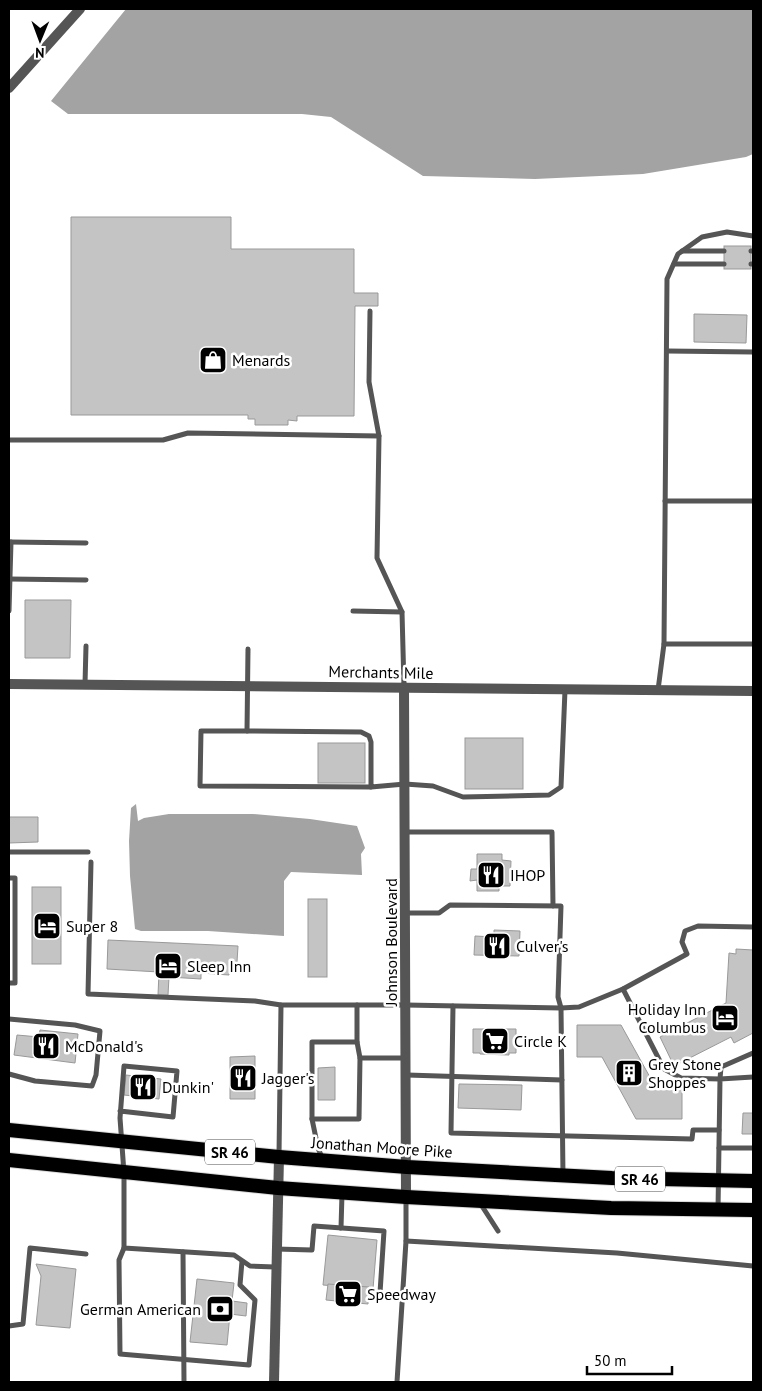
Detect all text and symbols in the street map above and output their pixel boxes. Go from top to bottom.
north arrow [15,15,65,65]
text: N [35,44,45,62]
shop icon: Menards [198,345,228,375]
place label: Menards [232,350,291,370]
street label: Merchants Mile [328,661,434,683]
restaurant icon: IHOP [476,860,506,890]
place label: IHOP [510,865,545,885]
street label: Johnson Boulevard [381,878,401,1007]
hotel icon: Super 8 [32,911,62,941]
place label: Super 8 [66,916,118,936]
restaurant icon: Culver's [482,931,512,961]
place label: Culver's [516,936,569,956]
hotel icon: Sleep Inn [153,951,183,981]
place label: Sleep Inn [187,956,251,976]
place label: Holiday Inn Columbus [628,999,706,1037]
hotel icon: Holiday Inn Columbus [710,1003,740,1033]
supermarket icon: Circle K [480,1026,510,1056]
restaurant icon: McDonald's [31,1031,61,1061]
place label: Circle K [514,1031,567,1051]
place label: McDonald's [65,1036,143,1056]
place label: Grey Stone Shoppes [648,1054,721,1092]
building icon: Grey Stone Shoppes [614,1058,644,1088]
restaurant icon: Jagger's [228,1063,258,1093]
place label: Jagger's [261,1068,315,1088]
restaurant icon: Dunkin' [128,1072,158,1102]
place label: Dunkin' [162,1077,214,1097]
street label: Jonathan Moore Pike [310,1132,453,1162]
road number: SR 46 [205,1140,255,1164]
road number: SR 46 [615,1166,665,1192]
supermarket icon: Speedway [333,1279,363,1309]
place label: Speedway [367,1284,437,1304]
bank icon: German American [205,1294,235,1324]
place label: German American [80,1299,201,1319]
scale bar [587,1344,672,1376]
text: 50 m [594,1351,627,1370]

